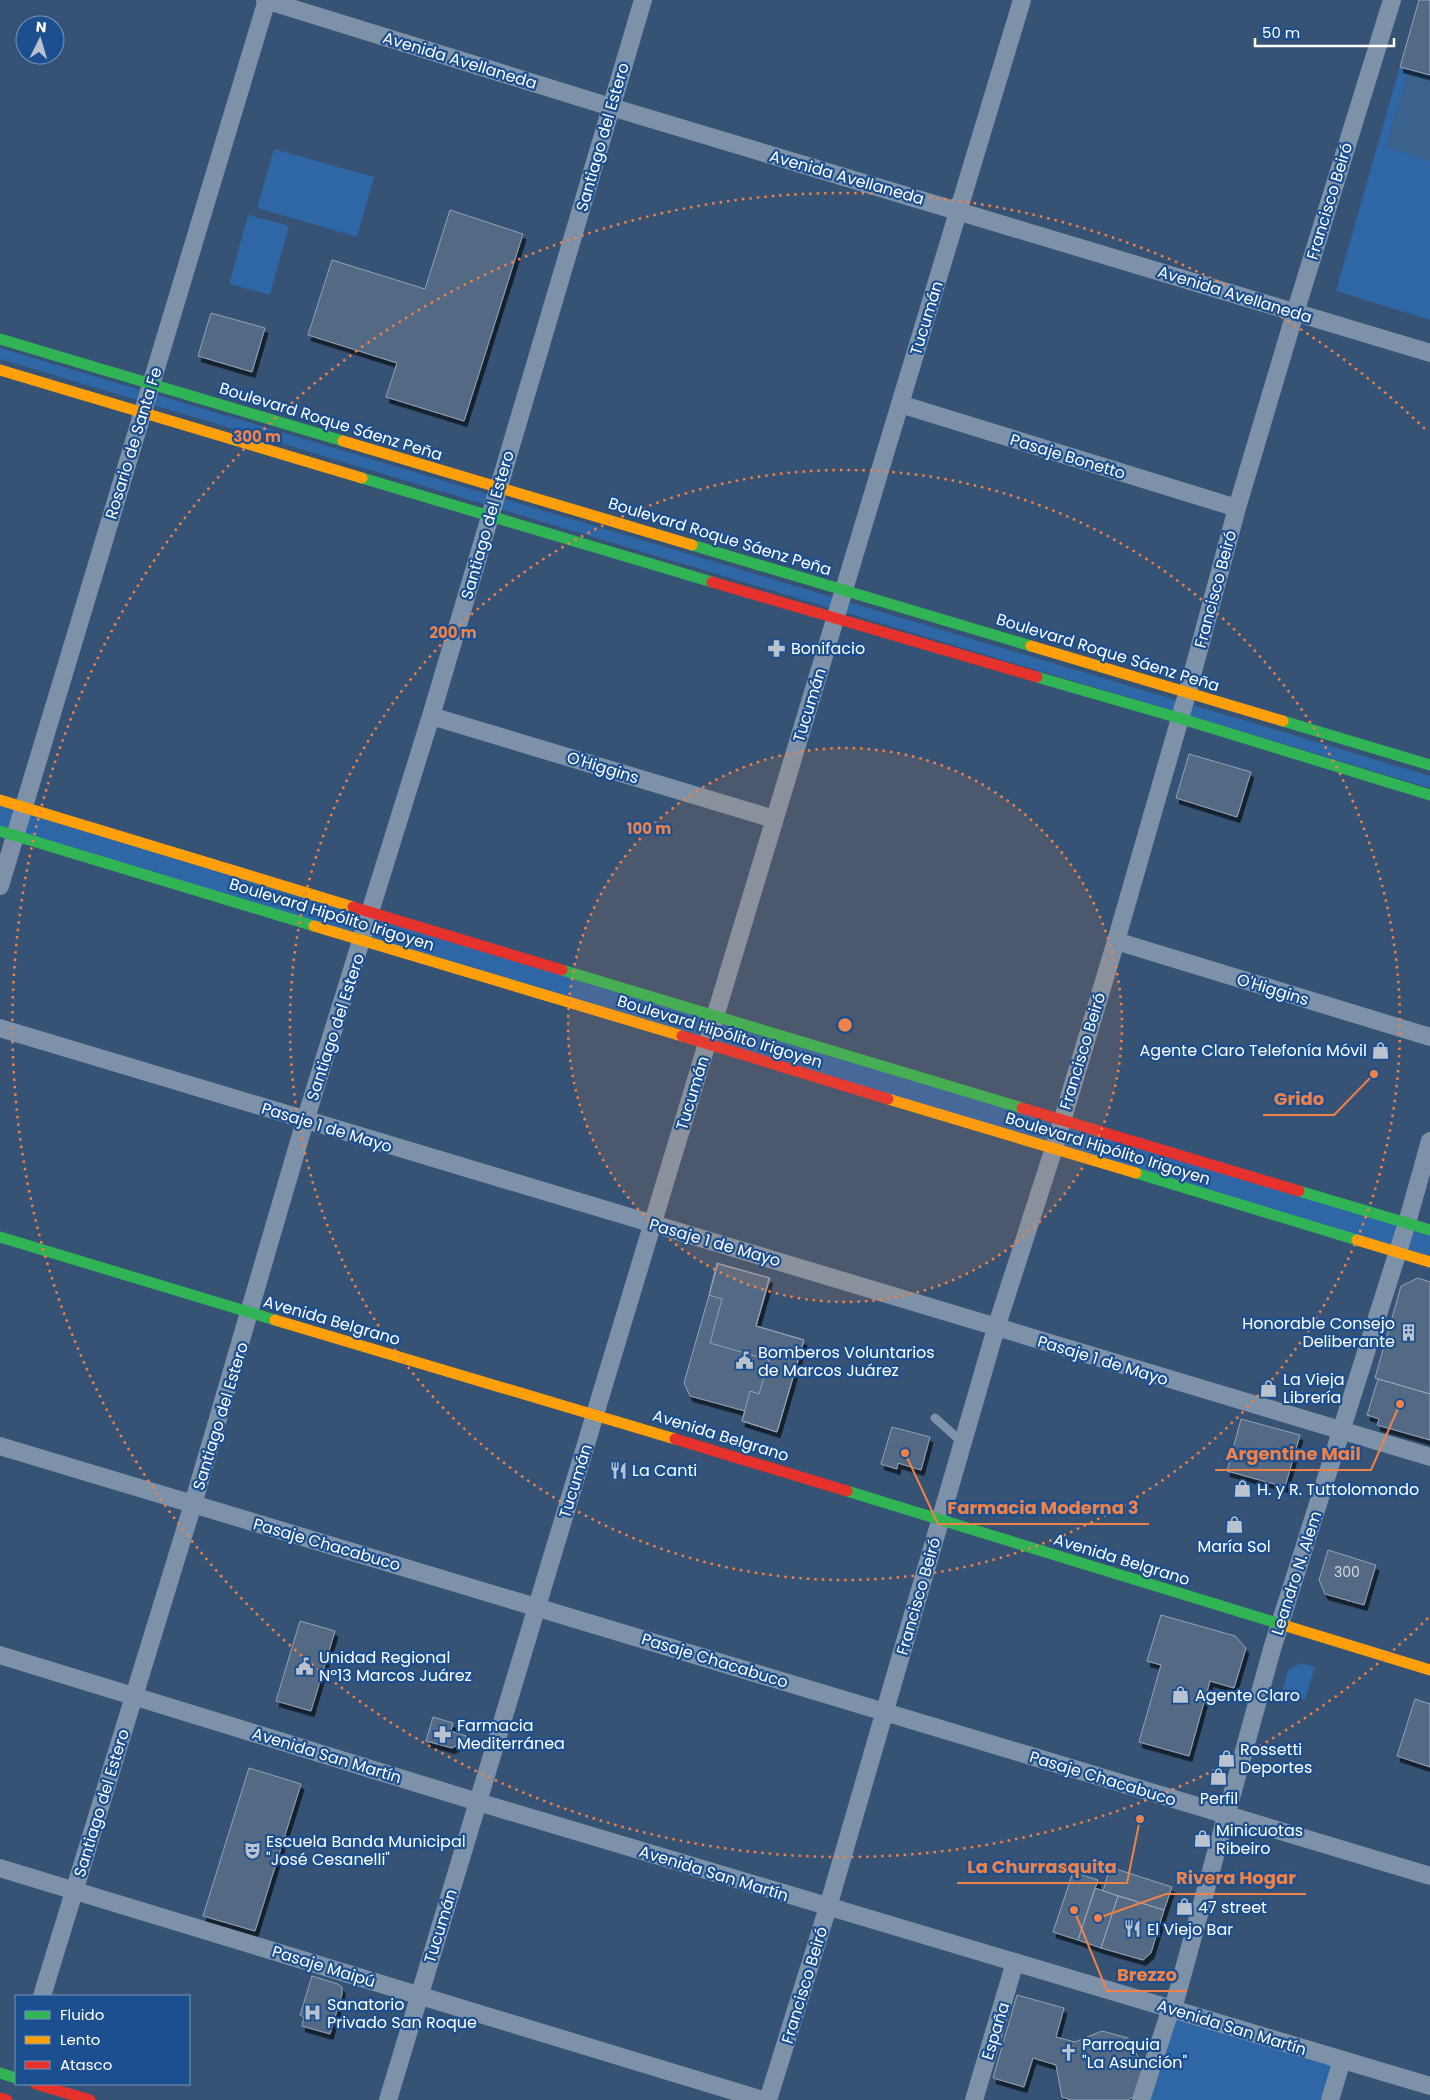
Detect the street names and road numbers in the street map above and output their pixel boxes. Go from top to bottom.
street label: Avenida Avellaneda [380,26,540,95]
street label: Santiago del Estero [570,60,635,214]
street label: Francisco Beiró [1301,140,1358,262]
street label: Avenida Avellaneda [767,144,927,211]
street label: Avenida Avellaneda [1155,260,1315,329]
street label: Tucumán [904,278,949,358]
street label: Rosario de Santa Fe [99,364,168,522]
street label: Boulevard Roque Sáenz Peña [216,377,445,466]
street label: Pasaje Bonetto [1007,428,1128,485]
street label: Santiago del Estero [455,448,520,602]
street label: Boulevard Roque Sáenz Peña [605,492,834,581]
street label: Francisco Beiró [1189,528,1242,651]
street label: Boulevard Roque Sáenz Peña [993,608,1222,697]
street label: Tucumán [787,665,832,745]
street label: O'Higgins [564,746,642,789]
street label: Boulevard Hipólito Irigoyen [226,872,437,957]
street label: Santiago del Estero [301,950,370,1104]
street label: O'Higgins [1234,968,1312,1011]
street label: Boulevard Hipólito Irigoyen [614,989,825,1074]
street label: Francisco Beiró [1054,990,1111,1112]
street label: Tucumán [670,1053,715,1133]
street label: Pasaje 1 de Mayo [259,1097,395,1158]
street label: Boulevard Hipólito Irigoyen [1002,1106,1213,1191]
street label: Pasaje 1 de Mayo [646,1213,783,1272]
street label: Avenida Belgrano [261,1290,403,1351]
street label: Pasaje 1 de Mayo [1035,1330,1171,1391]
street label: Santiago del Estero [187,1339,254,1493]
street label: Avenida Belgrano [650,1404,792,1467]
street label: Tucumán [553,1441,598,1521]
street label: Leandro N. Alem [1266,1508,1327,1638]
street label: Pasaje Chacabuco [250,1512,403,1577]
street label: Avenida Belgrano [1051,1528,1193,1591]
street label: Francisco Beiró [891,1535,946,1658]
street label: Pasaje Chacabuco [639,1627,791,1694]
street label: Avenida San Martín [249,1722,404,1789]
street label: Santiago del Estero [68,1726,135,1880]
street label: Pasaje Chacabuco [1027,1745,1179,1812]
street label: Avenida San Martín [636,1840,791,1907]
street label: Tucumán [418,1886,463,1966]
street label: Francisco Beiró [776,1924,833,2046]
street label: Pasaje Maipú [269,1940,378,1993]
street label: Avenida San Martín [1154,1994,1309,2061]
street label: España [976,1999,1015,2063]

